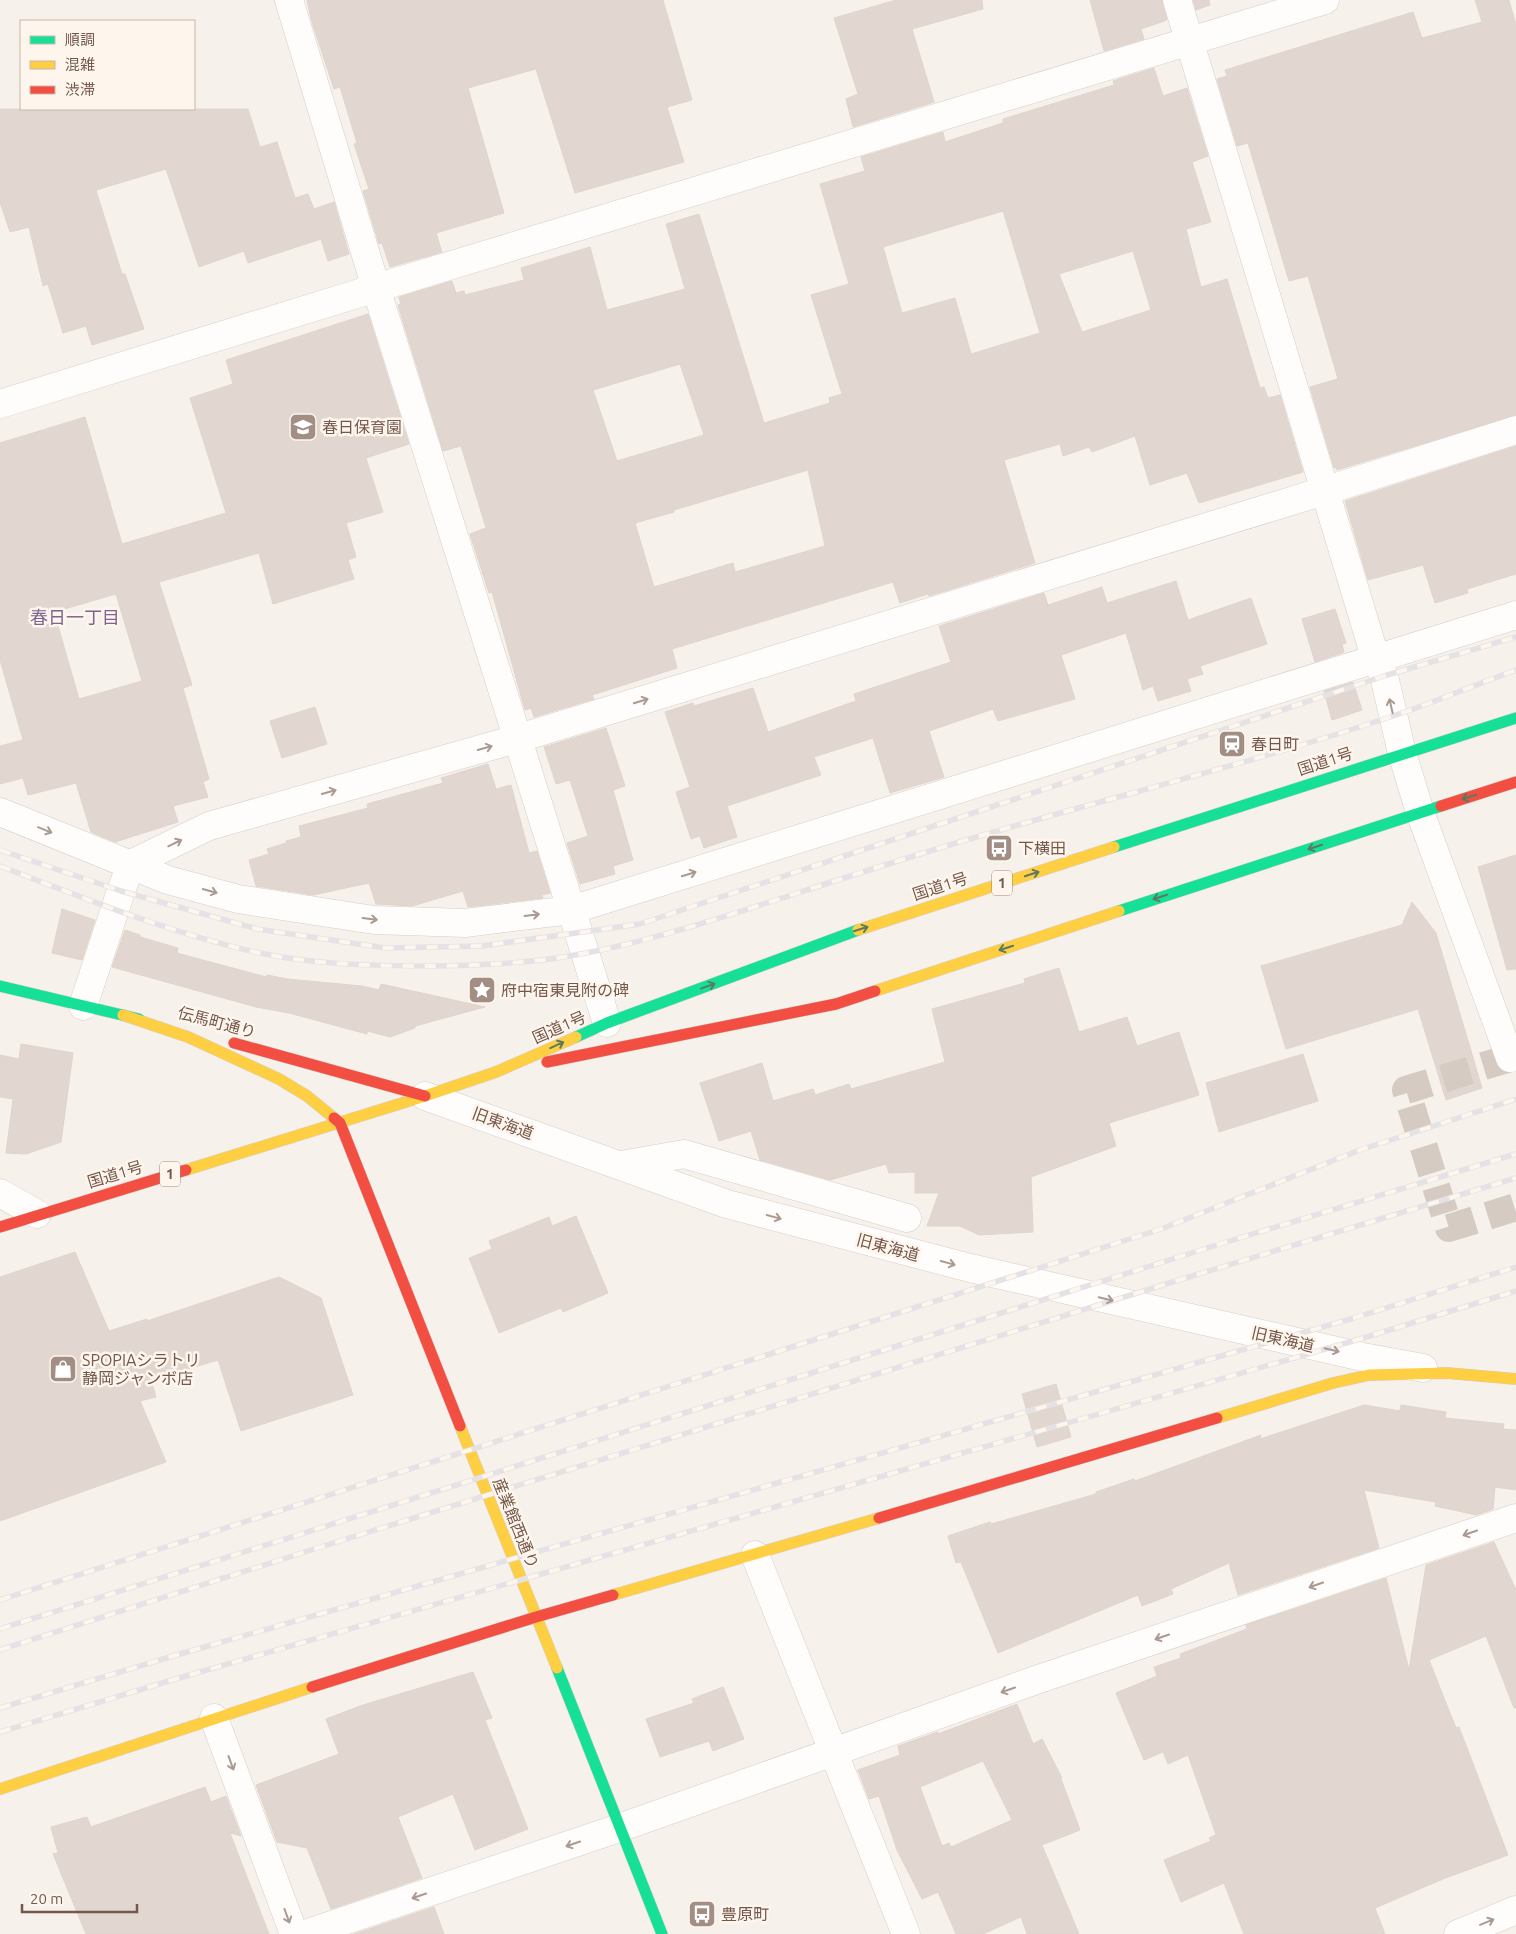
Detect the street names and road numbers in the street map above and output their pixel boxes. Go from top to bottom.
street label: 国道1号 [1295,744,1355,778]
street label: 国道1号 [910,869,970,903]
road number: 1 [992,870,1012,896]
street label: 伝馬町通り [176,1003,258,1041]
street label: 国道1号 [529,1007,589,1047]
street label: 旧東海道 [470,1104,536,1142]
street label: 国道1号 [85,1157,145,1191]
road number: 1 [160,1162,180,1186]
street label: 旧東海道 [855,1230,921,1264]
street label: 旧東海道 [1250,1323,1316,1355]
street label: 産業館西通り [490,1475,542,1571]

